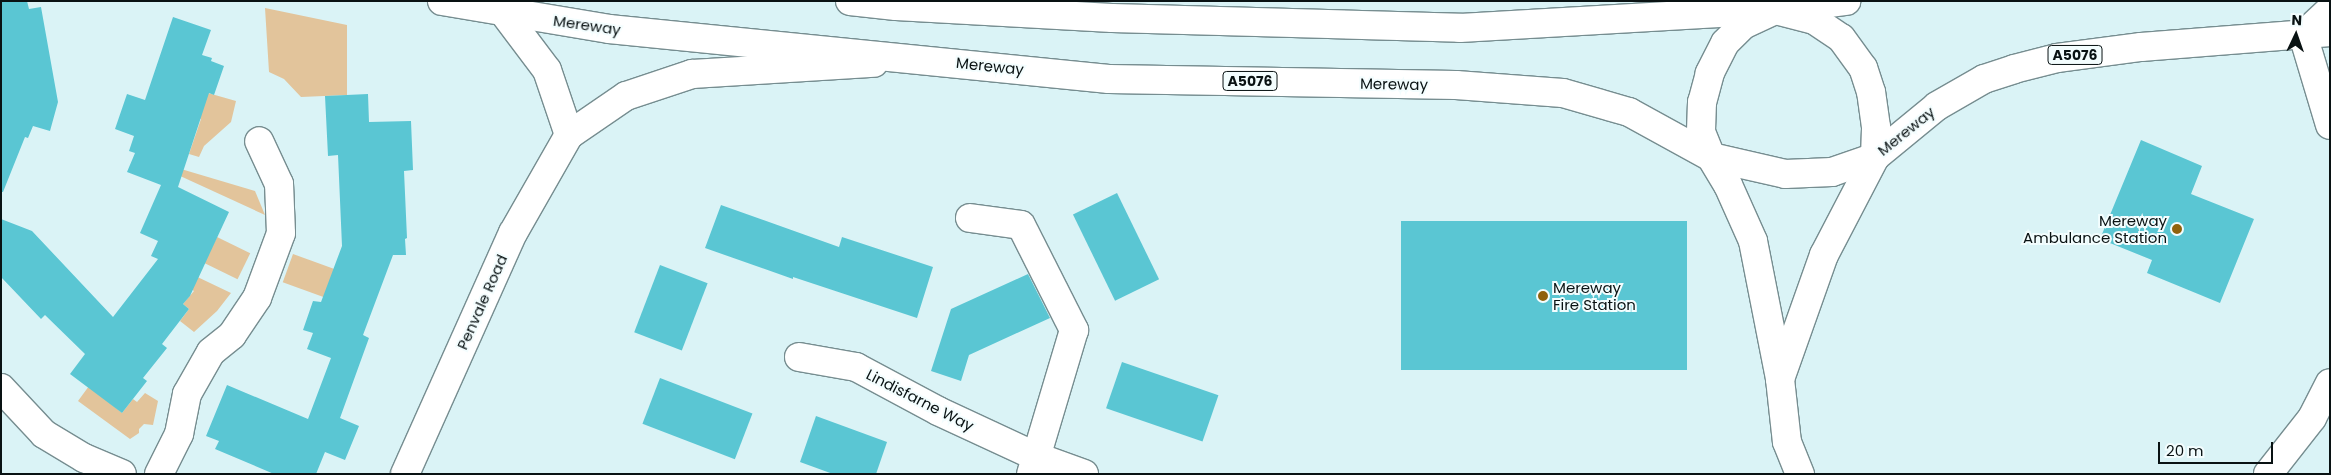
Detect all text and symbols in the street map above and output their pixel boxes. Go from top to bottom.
north arrow [2271,10,2321,60]
text: N [2291,10,2303,30]
street label: Mereway [552,11,622,39]
road number: A5076 [2048,44,2102,66]
street label: Mereway [955,53,1025,79]
road number: A5076 [1222,70,1278,92]
street label: Mereway [1360,74,1428,94]
street label: Mereway [1874,103,1938,159]
place label: Mereway Ambulance Station [2023,211,2167,246]
marker: Mereway Ambulance Station [2171,223,2183,235]
street label: Penvale Road [453,252,511,352]
place label: Mereway Fire Station [1553,278,1636,313]
marker: Mereway Fire Station [1537,290,1549,302]
street label: Lindisfarne Way [863,365,977,435]
scale bar [2161,432,2276,464]
text: 20 m [2166,440,2204,461]

